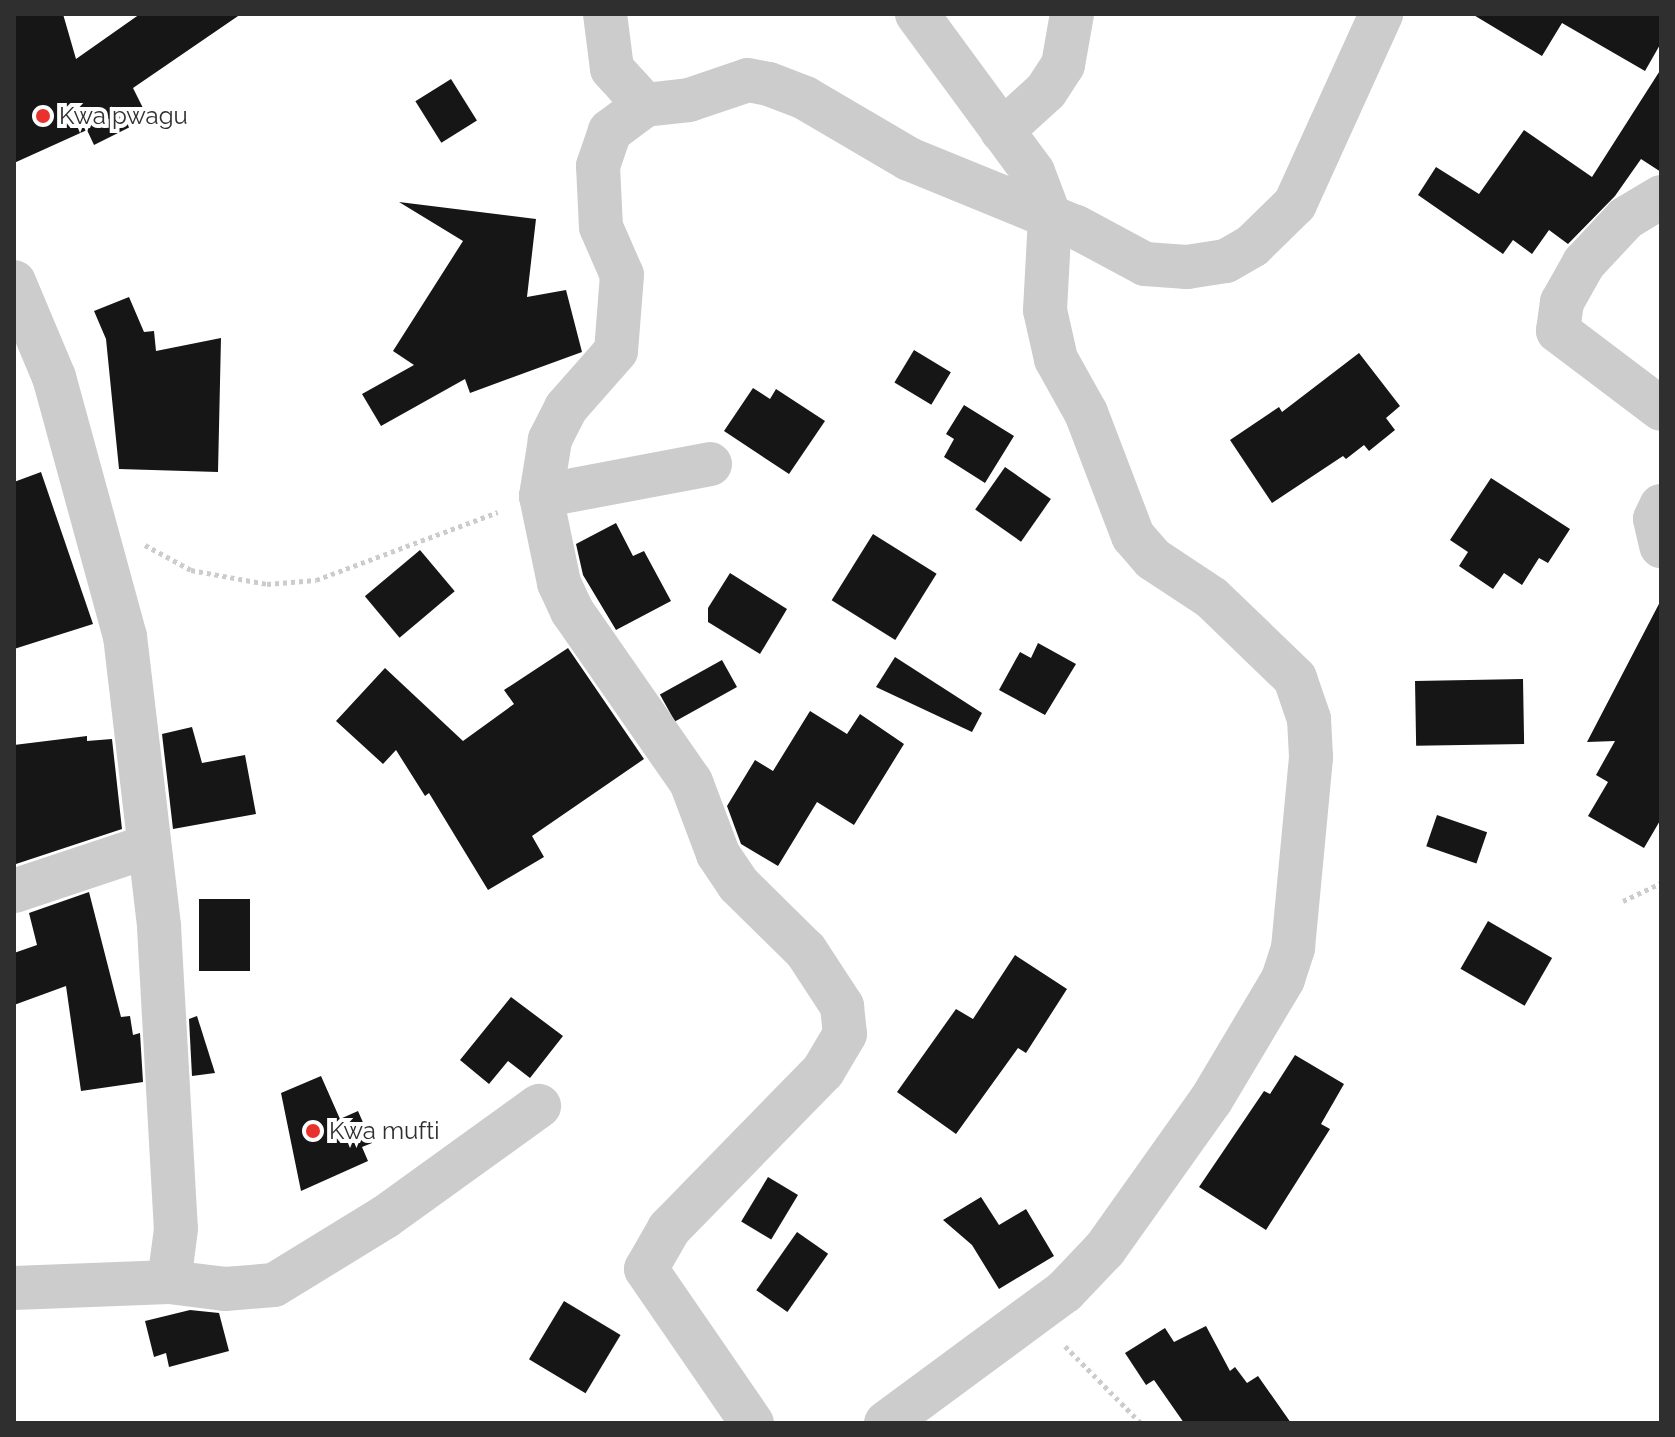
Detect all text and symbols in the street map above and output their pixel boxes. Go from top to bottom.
place label: Kwa pwagu [59,102,188,130]
marker: Kwa pwagu [34,107,52,125]
place label: Kwa mufti [329,1117,439,1145]
marker: Kwa mufti [304,1122,322,1140]

